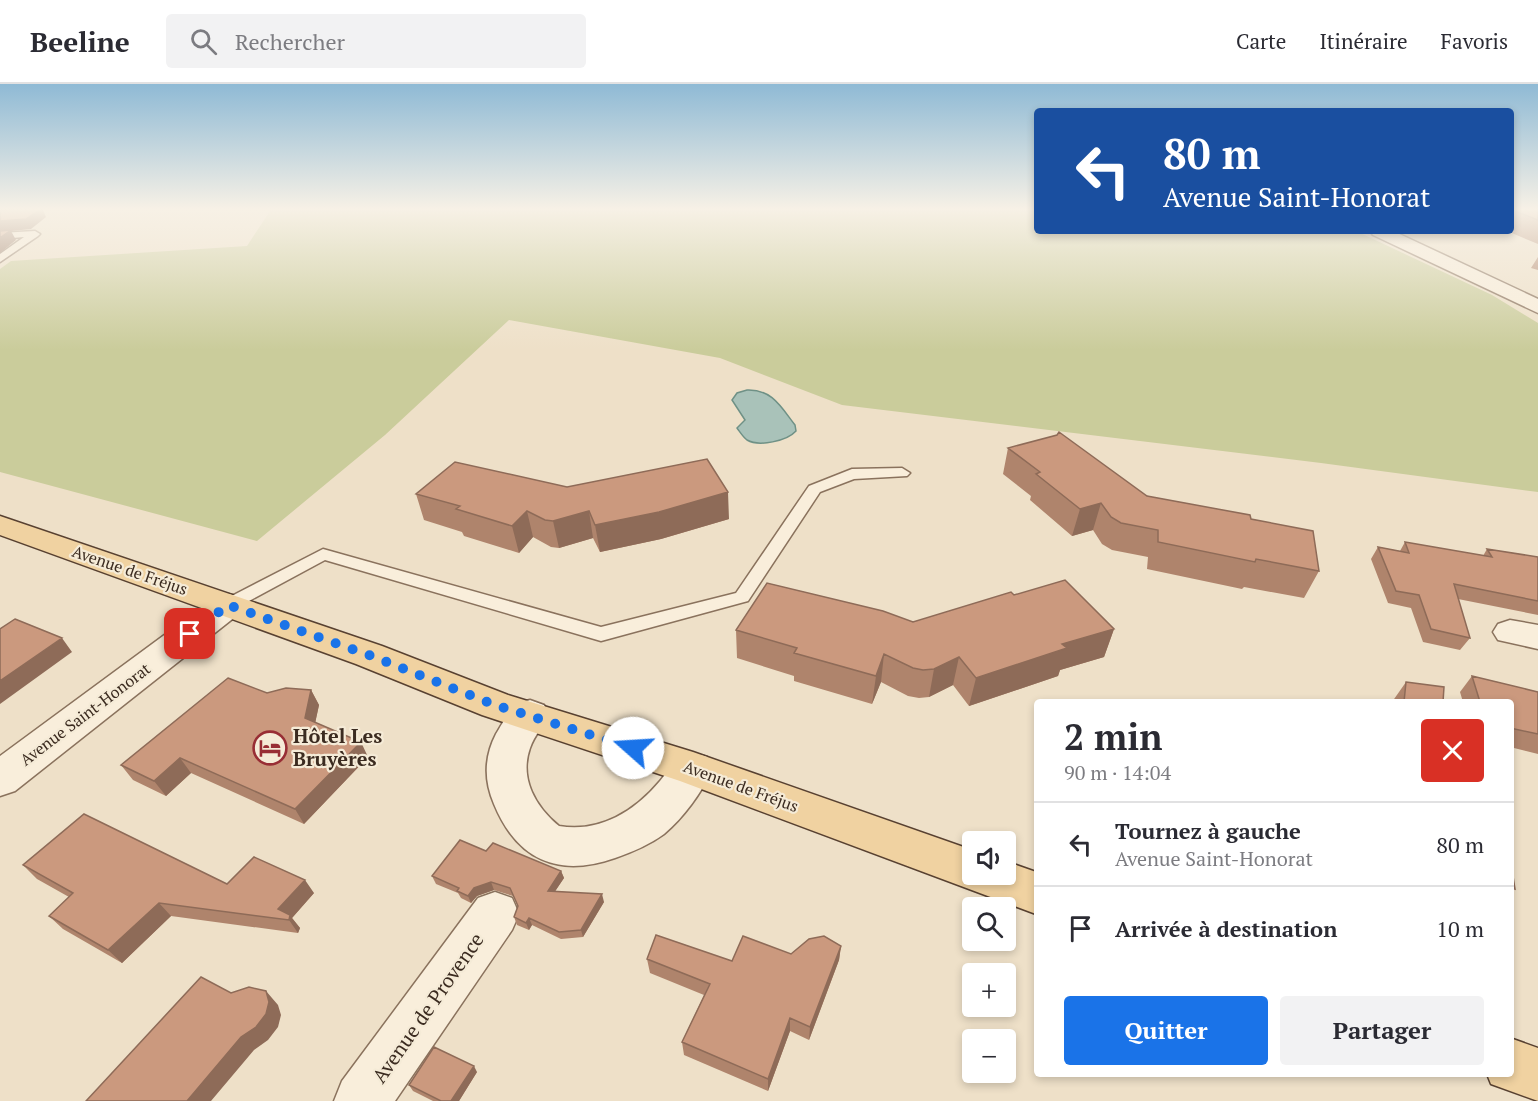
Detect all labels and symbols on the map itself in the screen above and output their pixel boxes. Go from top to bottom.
street label: Avenue de Fréjus [69,540,191,600]
pin [164,608,215,659]
street label: Avenue Saint-Honorat [15,658,155,770]
position arrow [601,716,665,780]
place label: Hôtel Les Bruyères [293,722,382,772]
hotel icon: Hôtel Les Bruyères [252,730,288,766]
street label: Avenue de Fréjus [681,755,802,817]
street label: Avenue de Provence [366,927,490,1088]

